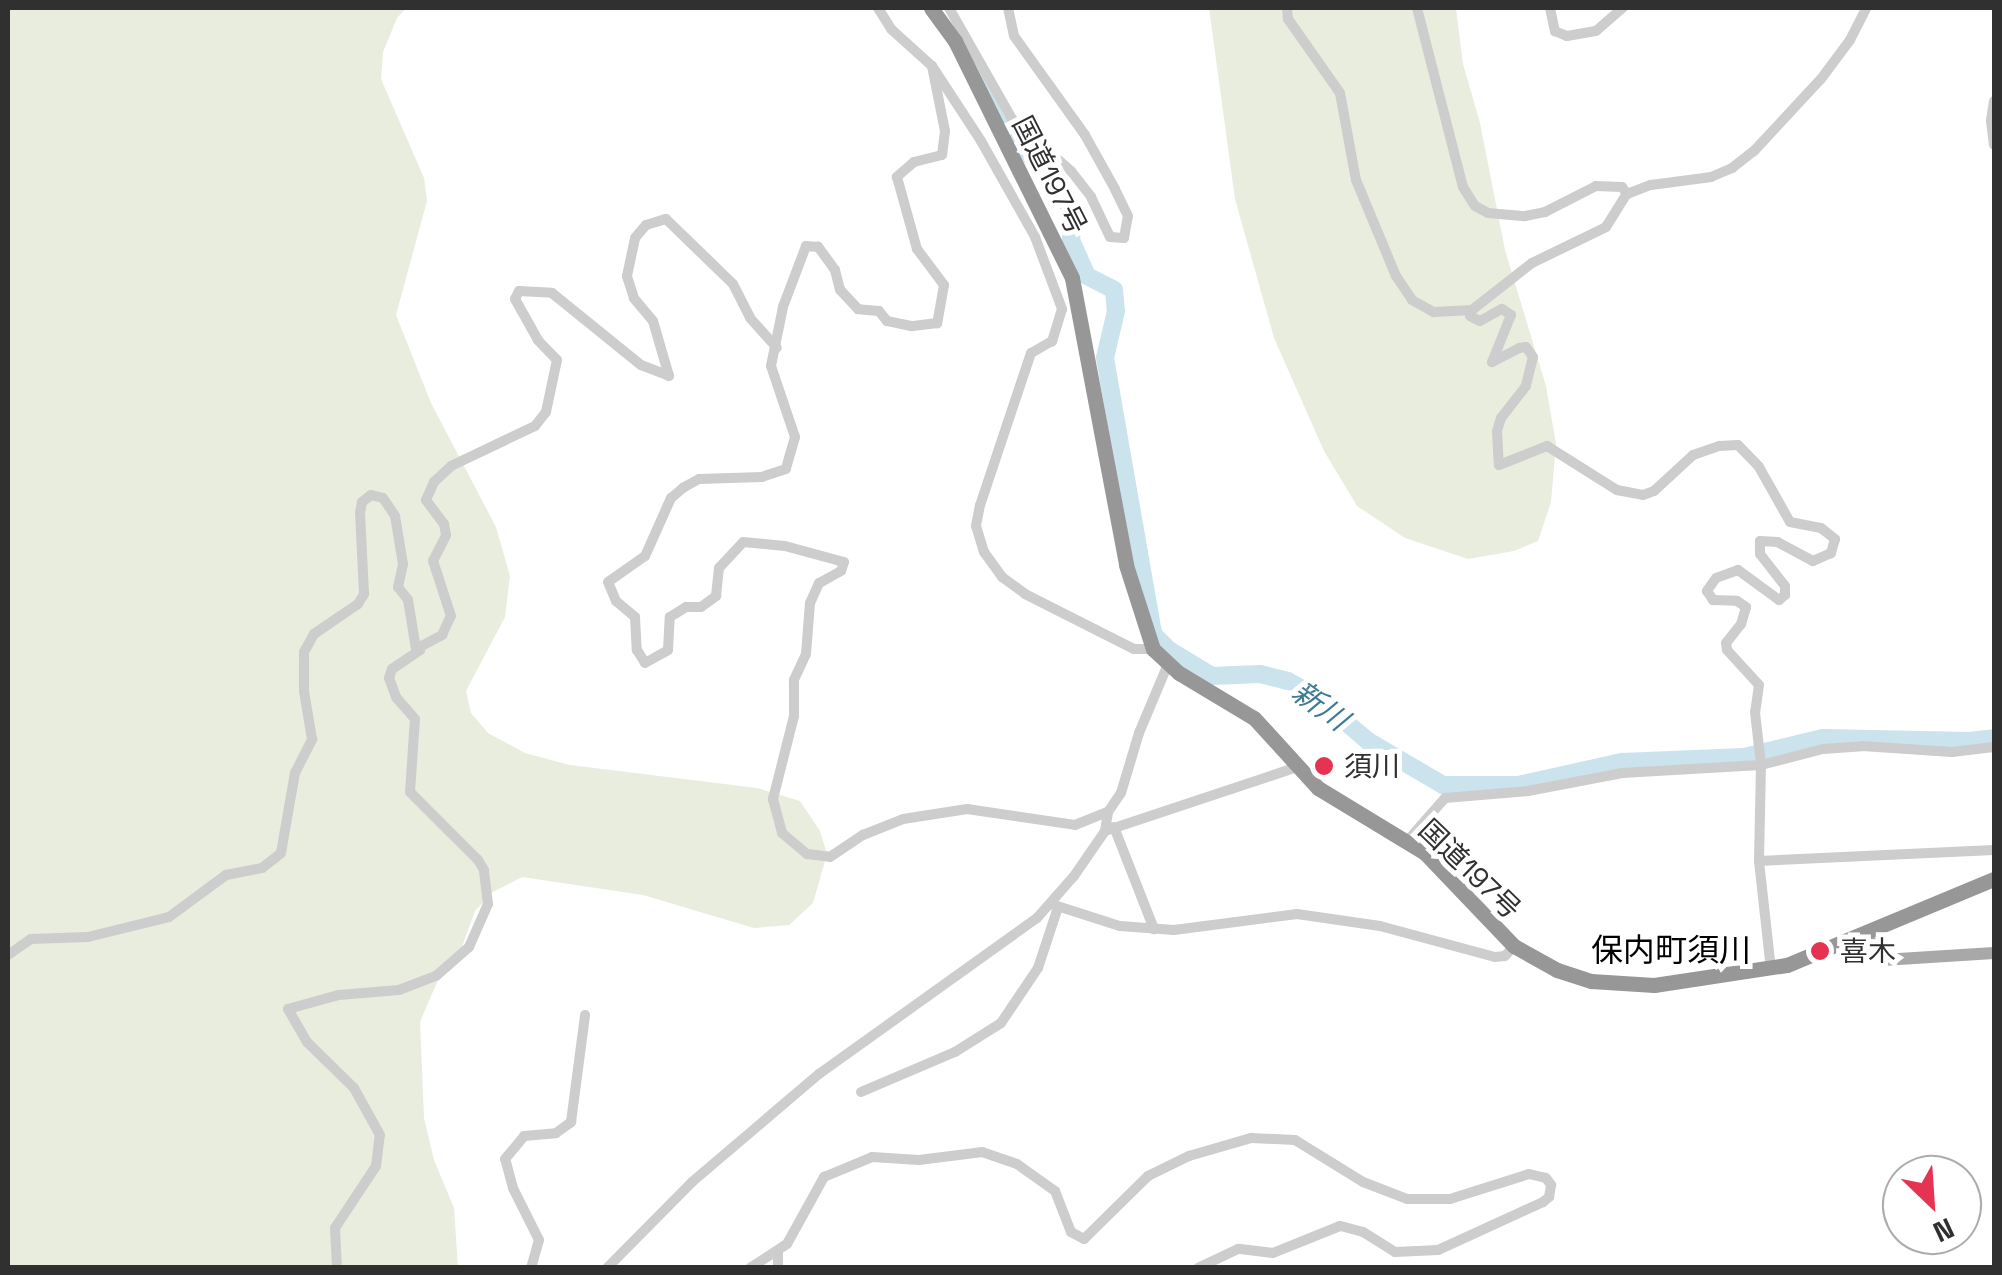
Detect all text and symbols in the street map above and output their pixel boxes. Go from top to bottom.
street label: 国道197号 [1006,110,1094,240]
water label: 新川 [1285,674,1355,738]
place label: 須川 [1344,749,1400,783]
marker: 須川 [1313,755,1335,777]
street label: 国道197号 [1412,812,1528,926]
district label: 保内町須川 [1591,931,1751,969]
place label: 喜木 [1840,934,1896,968]
marker: 喜木 [1809,940,1831,962]
north arrow [1882,1155,1982,1255]
text: N [1928,1210,1960,1251]

